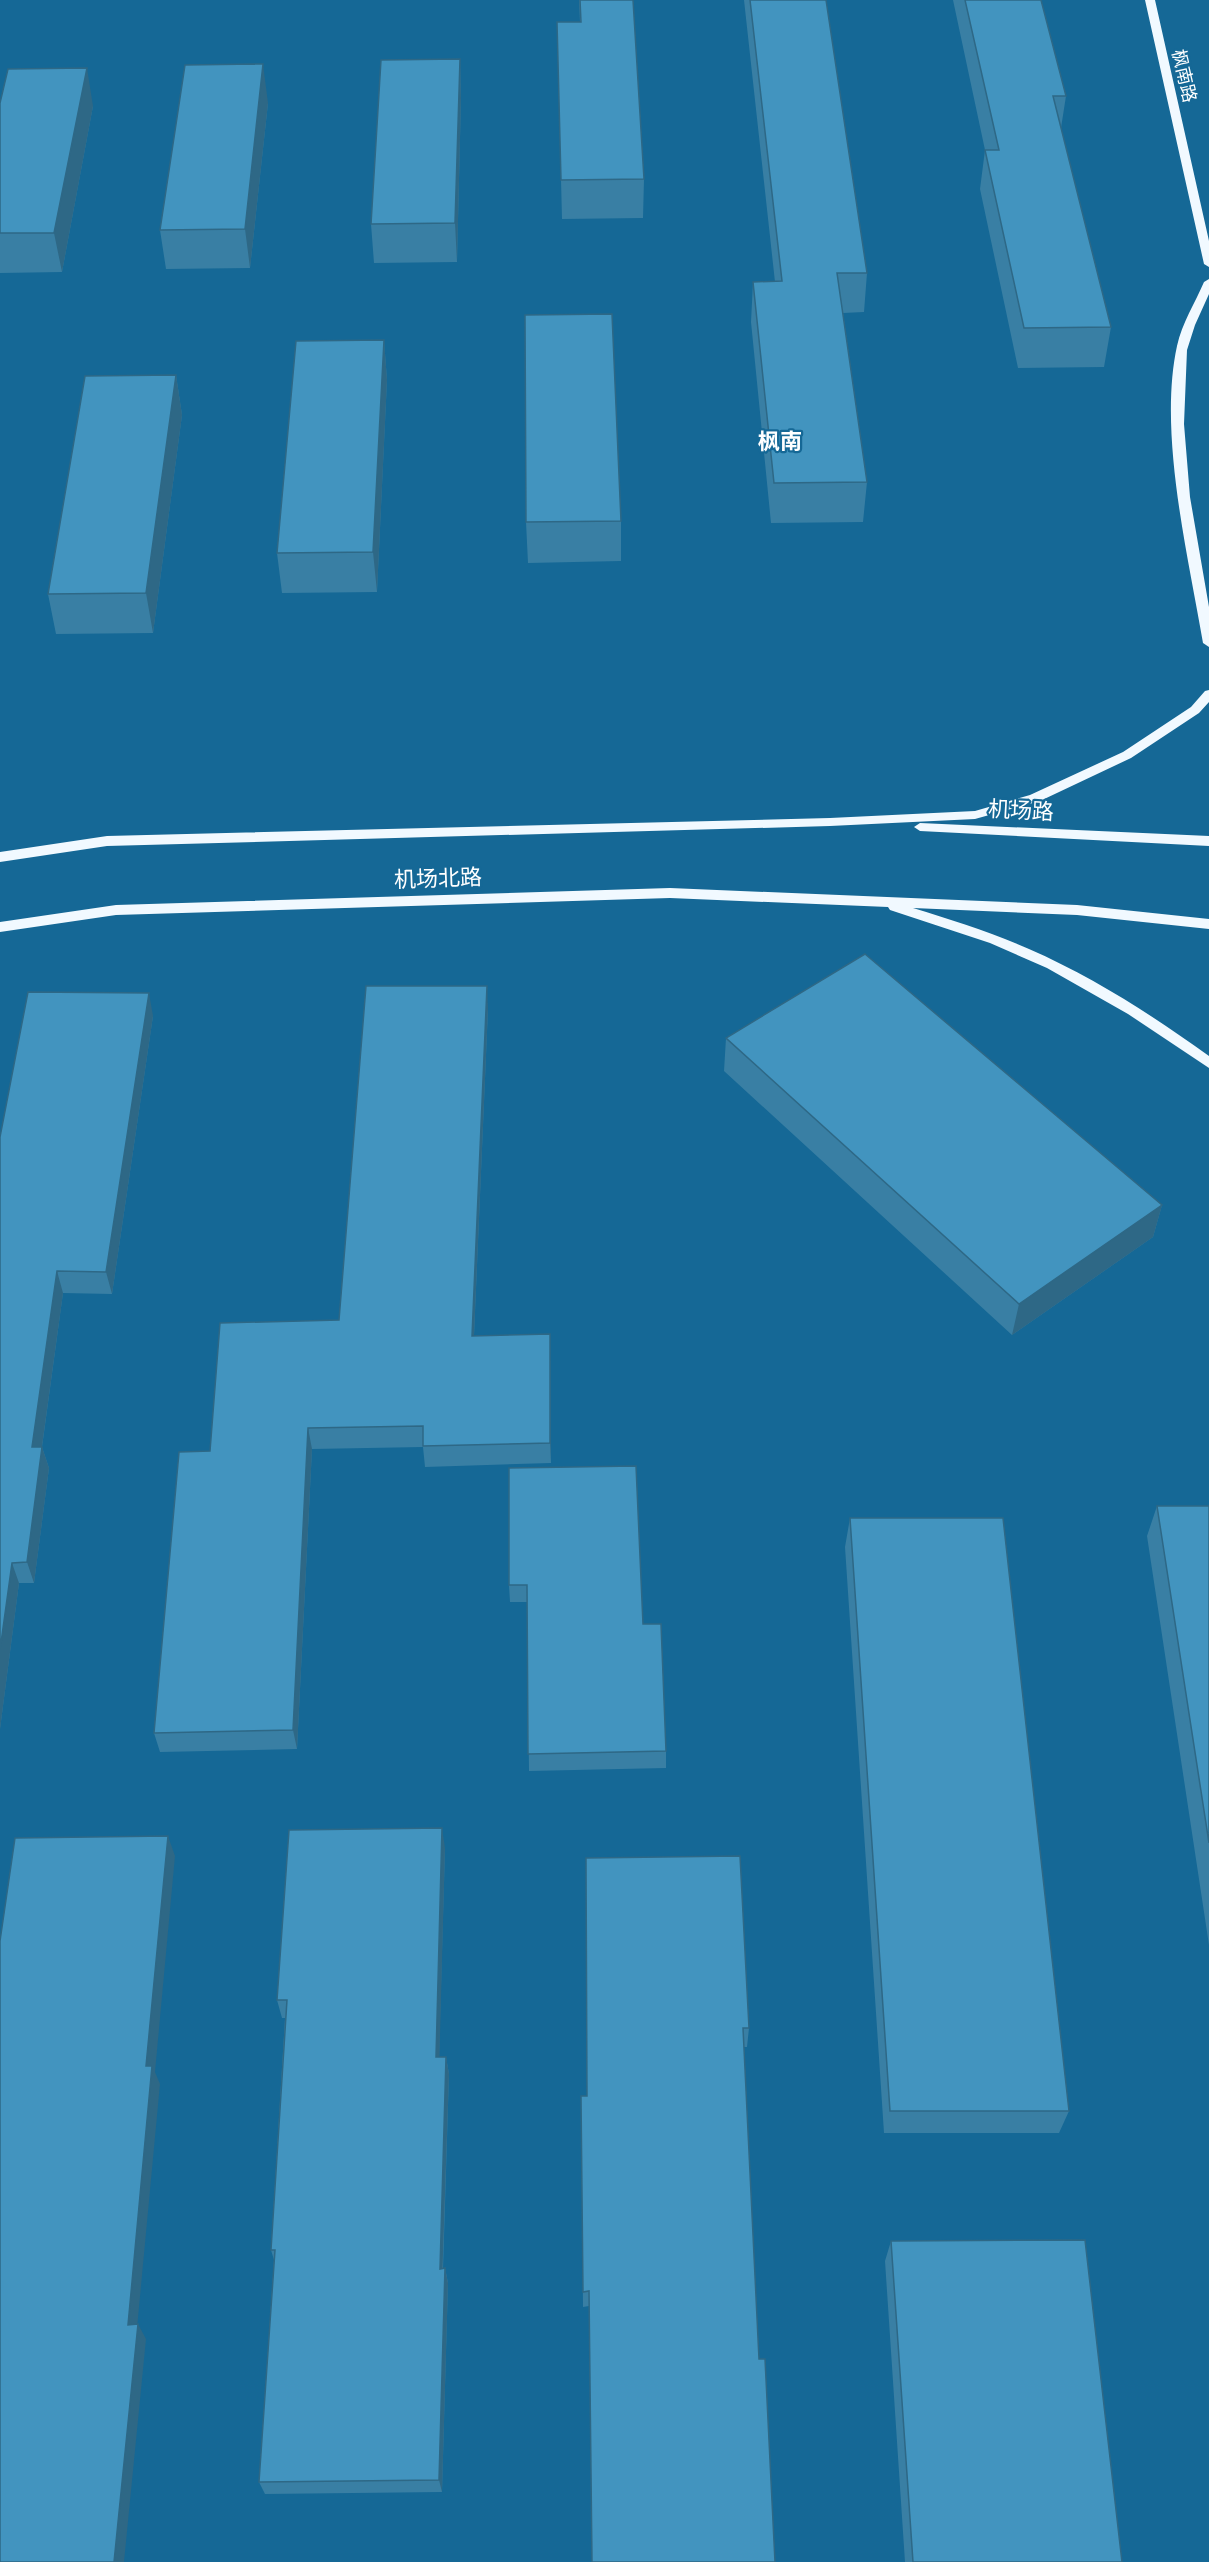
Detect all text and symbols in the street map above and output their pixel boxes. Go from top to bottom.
street label: 枫南路 [1167,47,1201,105]
district label: 枫南 [758,429,802,455]
street label: 机场路 [987,796,1055,826]
street label: 机场北路 [394,864,482,894]

